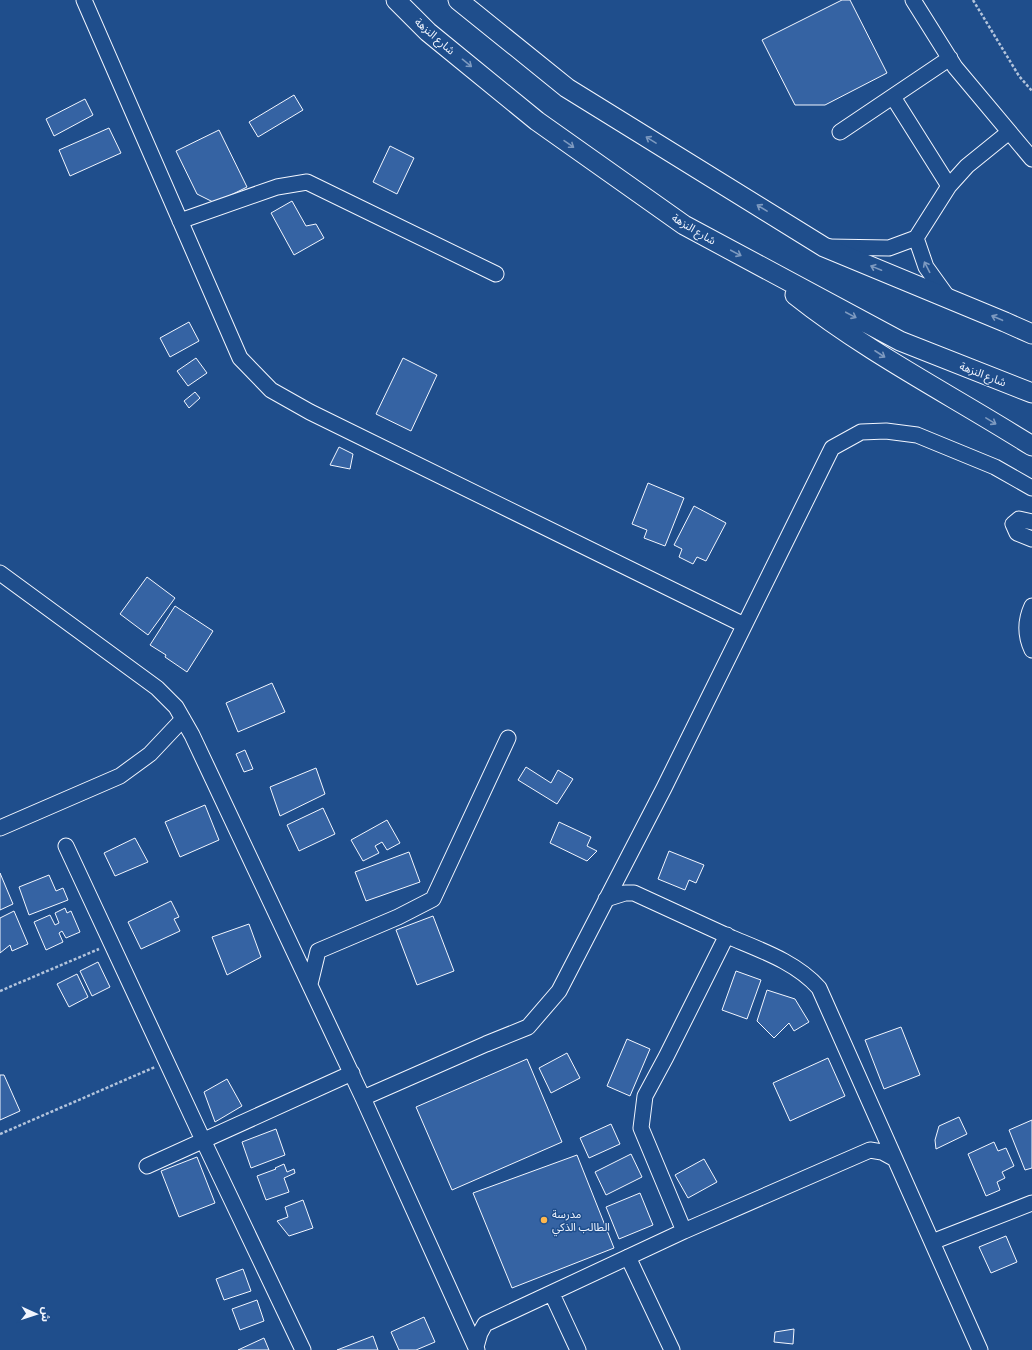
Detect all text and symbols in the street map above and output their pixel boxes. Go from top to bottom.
street label: شارع النزهة [411,15,458,58]
one-way arrow [462,59,472,68]
one-way arrow [646,136,657,144]
one-way arrow [563,140,574,148]
one-way arrow [756,204,768,212]
street label: شارع النزهة [669,210,719,249]
one-way arrow [730,250,742,258]
one-way arrow [923,261,930,273]
one-way arrow [871,264,883,272]
one-way arrow [844,311,856,319]
one-way arrow [991,314,1003,321]
one-way arrow [874,350,886,358]
street label: شارع النزهة [957,359,1009,390]
one-way arrow [985,417,997,425]
place label: مدرسة الطالب الذكي [552,1207,610,1237]
marker: مدرسة الطالب الذكي [539,1215,549,1225]
north arrow [16,1294,56,1334]
text: ش [39,1307,53,1322]

